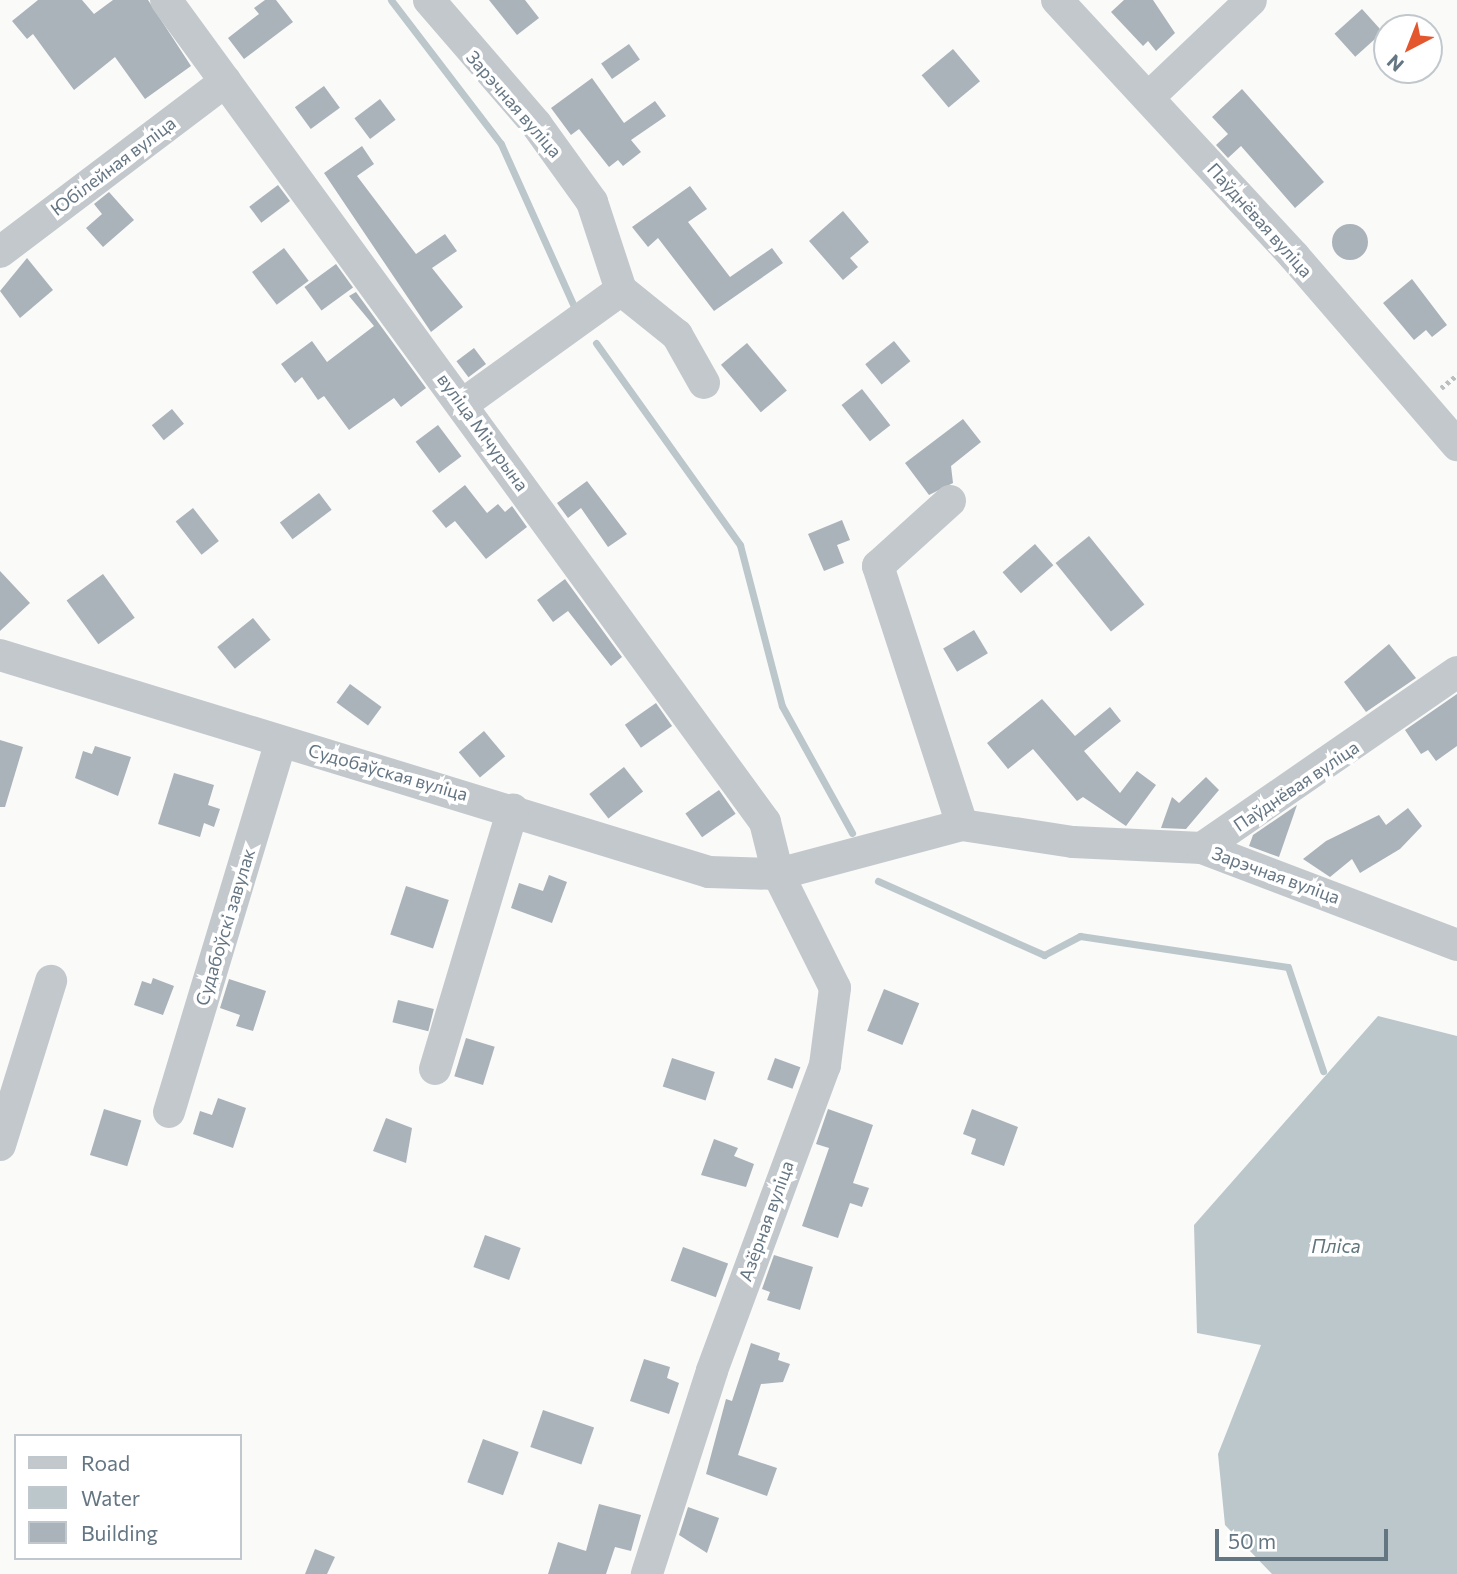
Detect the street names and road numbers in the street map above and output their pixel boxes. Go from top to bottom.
street label: Зарэчная вуліца [462,46,566,162]
street label: Юбілейная вуліца [46,112,180,220]
street label: Паўднёвая вуліца [1203,158,1317,282]
street label: вуліца Мічурына [433,369,533,495]
street label: Паўднёвая вуліца [1229,736,1363,836]
street label: Судобаўская вуліца [306,739,470,805]
street label: Зарэчная вуліца [1209,842,1343,908]
street label: Судабоўскі завулак [191,846,259,1008]
street label: Азёрная вуліца [734,1158,798,1284]

